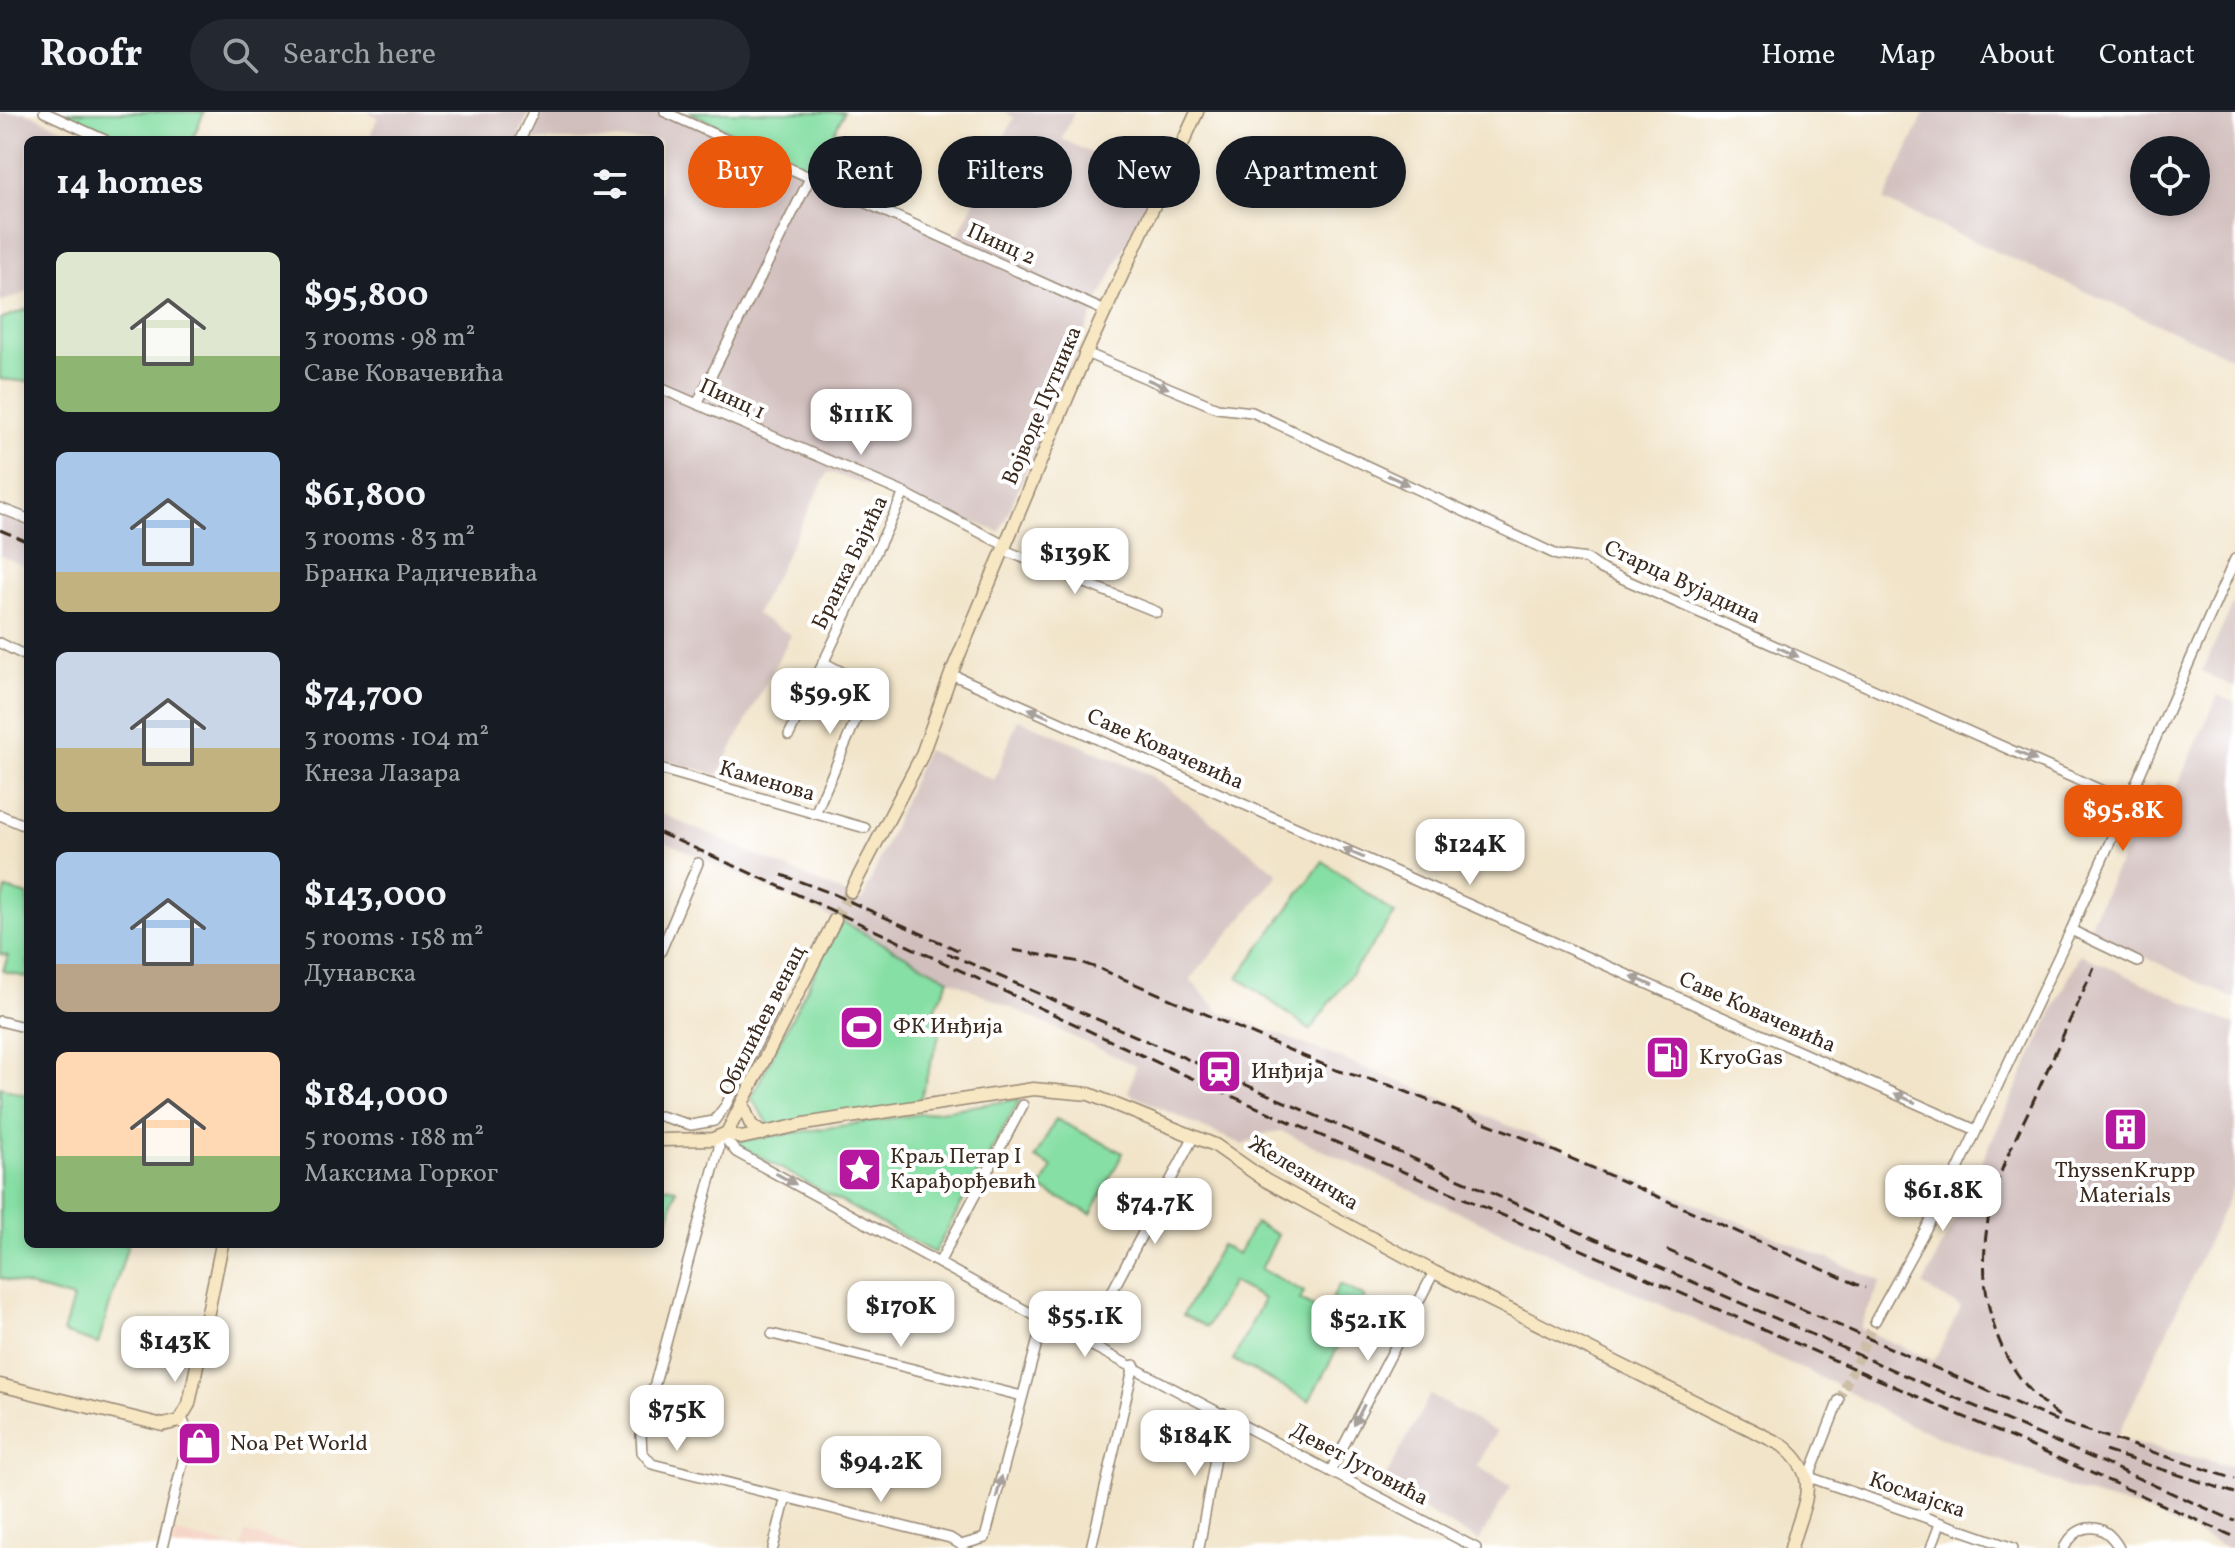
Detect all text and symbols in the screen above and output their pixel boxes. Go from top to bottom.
search box [190,19,750,91]
text: Roofr [40,29,142,82]
icon: search [218,33,262,77]
text: Search here [282,34,436,76]
text: Home [1761,36,1835,75]
text: Map [1879,36,1935,75]
text: About [1979,36,2055,75]
text: Contact [2099,36,2195,75]
chip: Buy [688,136,792,208]
chip: Rent [808,136,922,208]
chip: Filters [938,136,1072,208]
chip: New [1088,136,1200,208]
chip: Apartment [1216,136,1406,208]
map controls [2130,136,2210,216]
button: locate [2130,136,2210,216]
text: 14 homes [56,161,203,208]
icon: filters [588,162,632,206]
street label: Пинц 2 [961,216,1041,274]
text: $95,800 [304,273,429,320]
icon: home [120,284,216,380]
text: 3 rooms · 98 m² [304,320,475,356]
street label: Војводе Путника [996,322,1090,490]
text: Саве Ковачевића [304,356,504,392]
street label: Пинц 1 [694,372,770,428]
one-way arrow [1146,377,1170,390]
pin: $111K [805,389,917,457]
text: $111K [829,397,893,433]
text: $61,800 [304,473,426,520]
one-way arrow [1386,473,1409,487]
icon: home [120,484,216,580]
street label: Бранка Бајића [805,491,897,635]
text: 3 rooms · 83 m² [304,520,475,556]
pin: $139K [1019,528,1131,596]
street label: Старца Вујадина [1599,533,1765,633]
text: $139K [1040,536,1111,572]
text: Бранка Радичевића [304,556,538,592]
one-way arrow [1776,645,1800,658]
pin: $59.9K [765,668,895,736]
text: $74,700 [304,673,423,720]
text: $59.9K [789,676,871,712]
icon: home [120,684,216,780]
street label: Саве Ковачевића [1081,701,1249,799]
one-way arrow [1027,706,1051,720]
text: 3 rooms · 104 m² [304,720,489,756]
one-way arrow [2014,750,2037,763]
street label: Каменова [715,754,819,810]
text: Кнеза Лазара [304,756,461,792]
pin: $95.8K [2058,785,2188,853]
text: $95.8K [2082,793,2164,829]
pin: $124K [1414,819,1526,887]
text: $124K [1434,827,1506,863]
one-way arrow [1341,846,1365,860]
text: $143,000 [304,873,447,920]
icon: home [120,884,216,980]
text: 5 rooms · 158 m² [304,920,484,956]
street label: Обилићев венац [712,940,814,1102]
text: Дунавска [304,956,417,992]
street label: Саве Ковачевића [1673,964,1841,1062]
one-way arrow [1630,975,1654,988]
sports icon: ФК Инђија [838,1003,886,1051]
place label: ФК Инђија [893,1012,1003,1043]
fuel station icon: KryoGas [1644,1034,1692,1082]
place label: KryoGas [1699,1043,1783,1074]
station icon: Инђија [1196,1048,1244,1096]
place label: Инђија [1251,1057,1324,1088]
text: $184,000 [304,1073,448,1120]
icon: home [120,1084,216,1180]
one-way arrow [1893,1092,1917,1105]
building icon: ThyssenKrupp Materials [2101,1106,2149,1154]
text: 5 rooms · 188 m² [304,1120,484,1156]
street label: Железничка [1242,1129,1364,1219]
place label: Краљ Петар I Карађорђевић [890,1142,1036,1198]
place icon: Краљ Петар I Карађорђевић [835,1146,883,1194]
text: Максима Горког [304,1156,498,1192]
place label: ThyssenKrupp Materials [2055,1156,2195,1212]
pin: $61.8K [1878,1165,2008,1233]
one-way arrow [775,1172,798,1186]
text: $61.8K [1903,1173,1983,1209]
pin: $74.7K [1090,1178,1220,1246]
text: $74.7K [1116,1186,1194,1222]
pin: $170K [845,1281,957,1349]
text: $170K [865,1289,937,1325]
pin: $55.1K [1020,1291,1150,1359]
pin: $52.1K [1303,1295,1433,1363]
text: $55.1K [1047,1299,1123,1335]
text: $52.1K [1329,1303,1407,1339]
pin: $143K [119,1316,231,1384]
text: $143K [139,1324,211,1360]
pin: $75K [630,1385,724,1453]
text: $75K [648,1393,706,1429]
one-way arrow [1353,1404,1366,1427]
pin: $184K [1139,1410,1251,1478]
street label: Девет Југовића [1285,1416,1433,1514]
text: $184K [1158,1418,1232,1454]
shop icon: Noa Pet World [175,1420,223,1468]
place label: Noa Pet World [230,1429,368,1460]
pin: $94.2K [816,1436,946,1504]
text: $94.2K [839,1444,923,1480]
street label: Космајска [1865,1465,1970,1527]
one-way arrow [993,1474,1005,1499]

